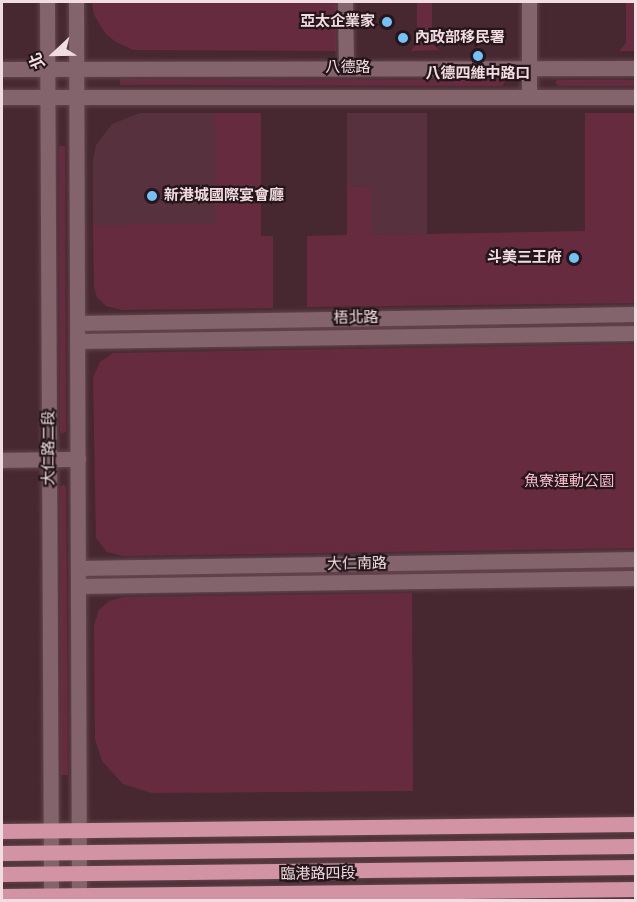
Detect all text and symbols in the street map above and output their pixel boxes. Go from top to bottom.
place label: 亞太企業家 [300,13,375,31]
marker: 亞太企業家 [380,15,394,29]
north arrow [24,24,84,84]
place label: 內政部移民署 [415,29,505,47]
marker: 內政部移民署 [396,31,410,45]
marker: 八德四維中路口 [471,49,485,63]
text: 北 [25,50,50,72]
street label: 八德路 [326,59,370,77]
place label: 八德四維中路口 [426,65,530,83]
place label: 新港城國際宴會廳 [164,187,284,205]
marker: 新港城國際宴會廳 [145,189,159,203]
place label: 斗美三王府 [487,249,562,267]
marker: 斗美三王府 [567,251,581,265]
street label: 梧北路 [333,309,379,327]
street label: 大仁路二段 [40,411,58,485]
park label: 魚寮運動公園 [524,473,614,491]
street label: 大仁南路 [327,554,387,574]
street label: 臨港路四段 [280,864,356,884]

